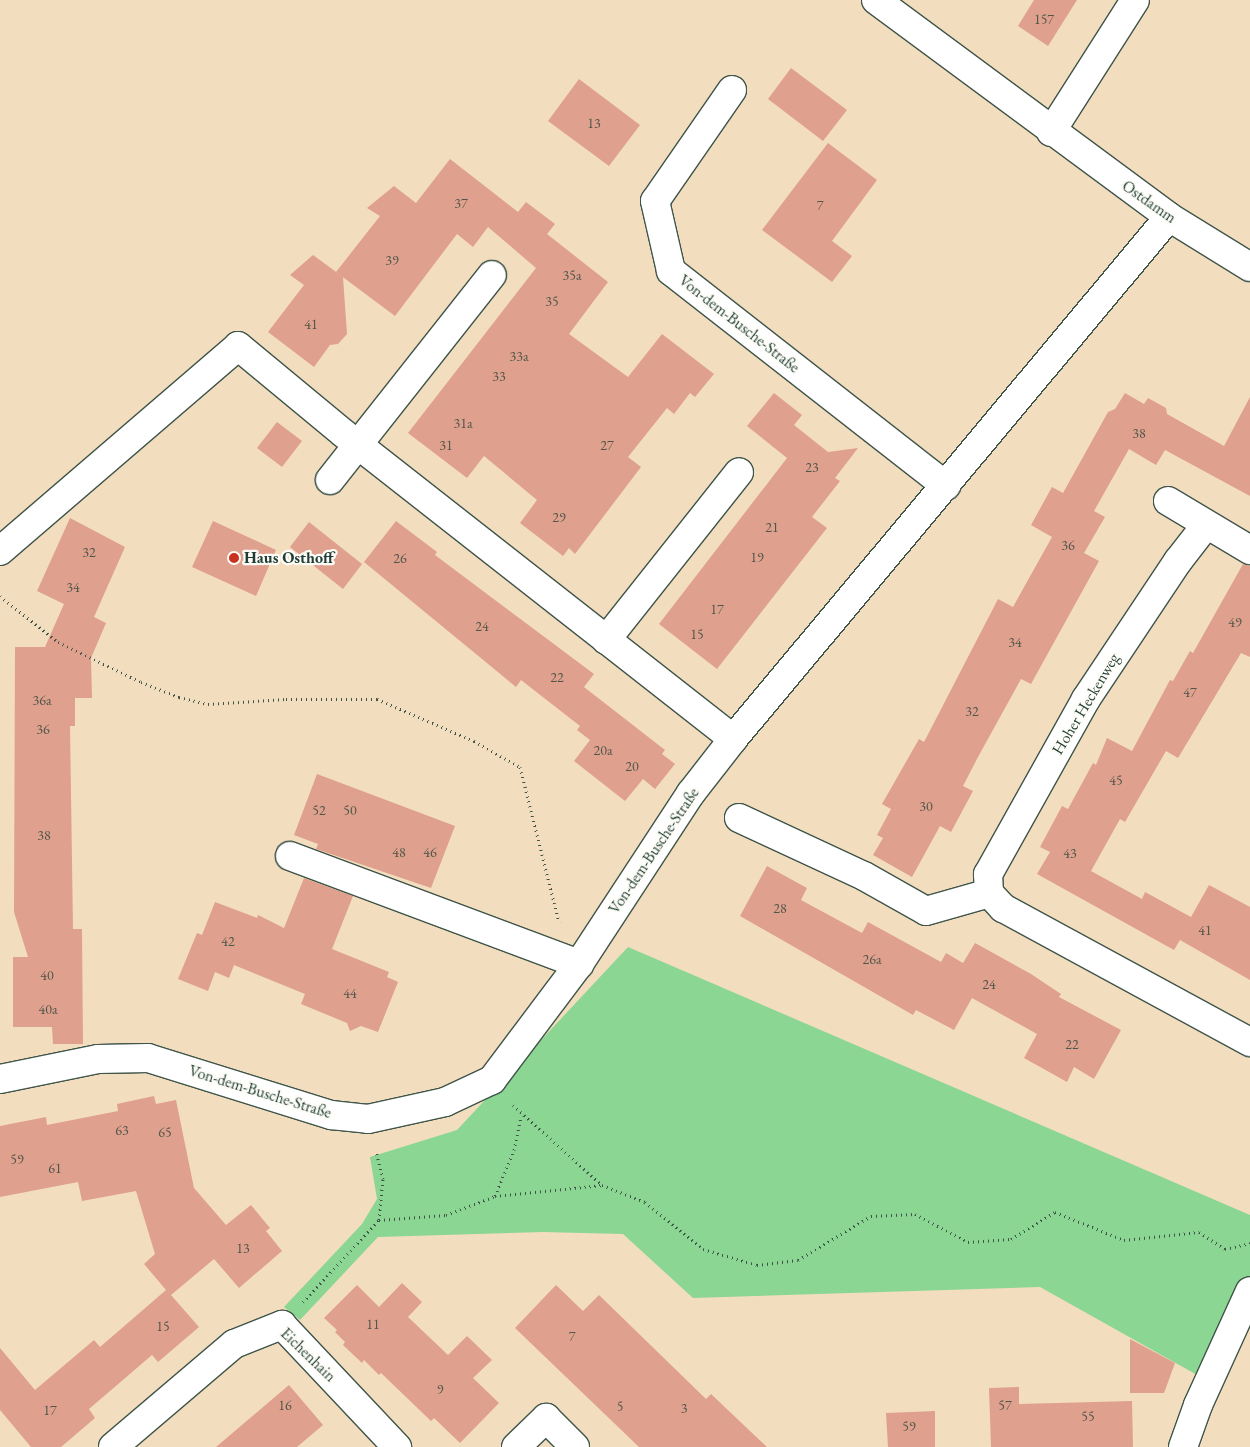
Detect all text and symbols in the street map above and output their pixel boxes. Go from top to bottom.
house number: 157 [1034,11,1054,27]
house number: 13 [587,115,601,131]
street label: Ostdamm [1118,176,1180,228]
house number: 37 [454,195,468,211]
house number: 7 [817,197,823,213]
house number: 39 [385,252,399,268]
house number: 35a [562,267,582,283]
street label: Von-dem-Busche-Straße [675,271,803,377]
house number: 35 [545,293,559,309]
house number: 41 [304,316,318,332]
house number: 33a [509,348,529,364]
house number: 33 [492,368,506,384]
house number: 31a [453,415,473,431]
house number: 38 [1132,425,1146,441]
house number: 31 [439,437,453,453]
house number: 27 [600,437,614,453]
house number: 23 [805,459,819,475]
house number: 29 [552,509,566,525]
house number: 21 [765,519,779,535]
house number: 36 [1061,537,1075,553]
house number: 32 [82,544,96,560]
place label: Haus Osthoff [244,548,334,568]
house number: 19 [750,549,764,565]
house number: 26 [393,550,407,566]
marker: Haus Osthoff [228,552,240,564]
house number: 34 [66,579,80,595]
house number: 17 [710,601,724,617]
house number: 49 [1228,614,1242,630]
house number: 24 [475,618,489,634]
house number: 15 [690,626,704,642]
house number: 34 [1008,634,1022,650]
street label: Hoher Heckenweg [1048,650,1124,758]
house number: 22 [550,669,564,685]
house number: 47 [1183,684,1197,700]
house number: 36a [32,692,52,708]
house number: 32 [965,703,979,719]
house number: 36 [36,721,50,737]
house number: 20a [593,742,613,758]
house number: 20 [625,758,639,774]
house number: 45 [1109,772,1123,788]
street label: Von-dem-Busche-Straße [605,784,703,918]
house number: 30 [919,798,933,814]
house number: 52 [312,802,326,818]
house number: 50 [343,802,357,818]
house number: 38 [37,827,51,843]
house number: 48 [392,844,406,860]
house number: 46 [423,844,437,860]
house number: 43 [1063,845,1077,861]
house number: 28 [773,900,787,916]
house number: 41 [1198,922,1212,938]
house number: 42 [221,933,235,949]
house number: 26a [862,951,882,967]
house number: 40 [40,967,54,983]
house number: 24 [982,976,996,992]
house number: 44 [343,985,357,1001]
house number: 40a [38,1001,58,1017]
house number: 22 [1065,1036,1079,1052]
street label: Von-dem-Busche-Straße [186,1061,334,1123]
house number: 63 [115,1122,129,1138]
house number: 65 [158,1124,172,1140]
house number: 59 [10,1151,24,1167]
house number: 61 [48,1160,62,1176]
house number: 13 [236,1240,250,1256]
house number: 11 [366,1316,380,1332]
house number: 15 [156,1318,170,1334]
street label: Eichenhain [276,1324,340,1386]
house number: 7 [569,1328,575,1344]
house number: 9 [437,1381,443,1397]
house number: 16 [278,1397,292,1413]
house number: 57 [998,1397,1012,1413]
house number: 5 [617,1398,623,1414]
house number: 3 [681,1400,687,1416]
house number: 17 [43,1402,57,1418]
house number: 55 [1081,1408,1095,1424]
house number: 59 [902,1418,916,1434]

